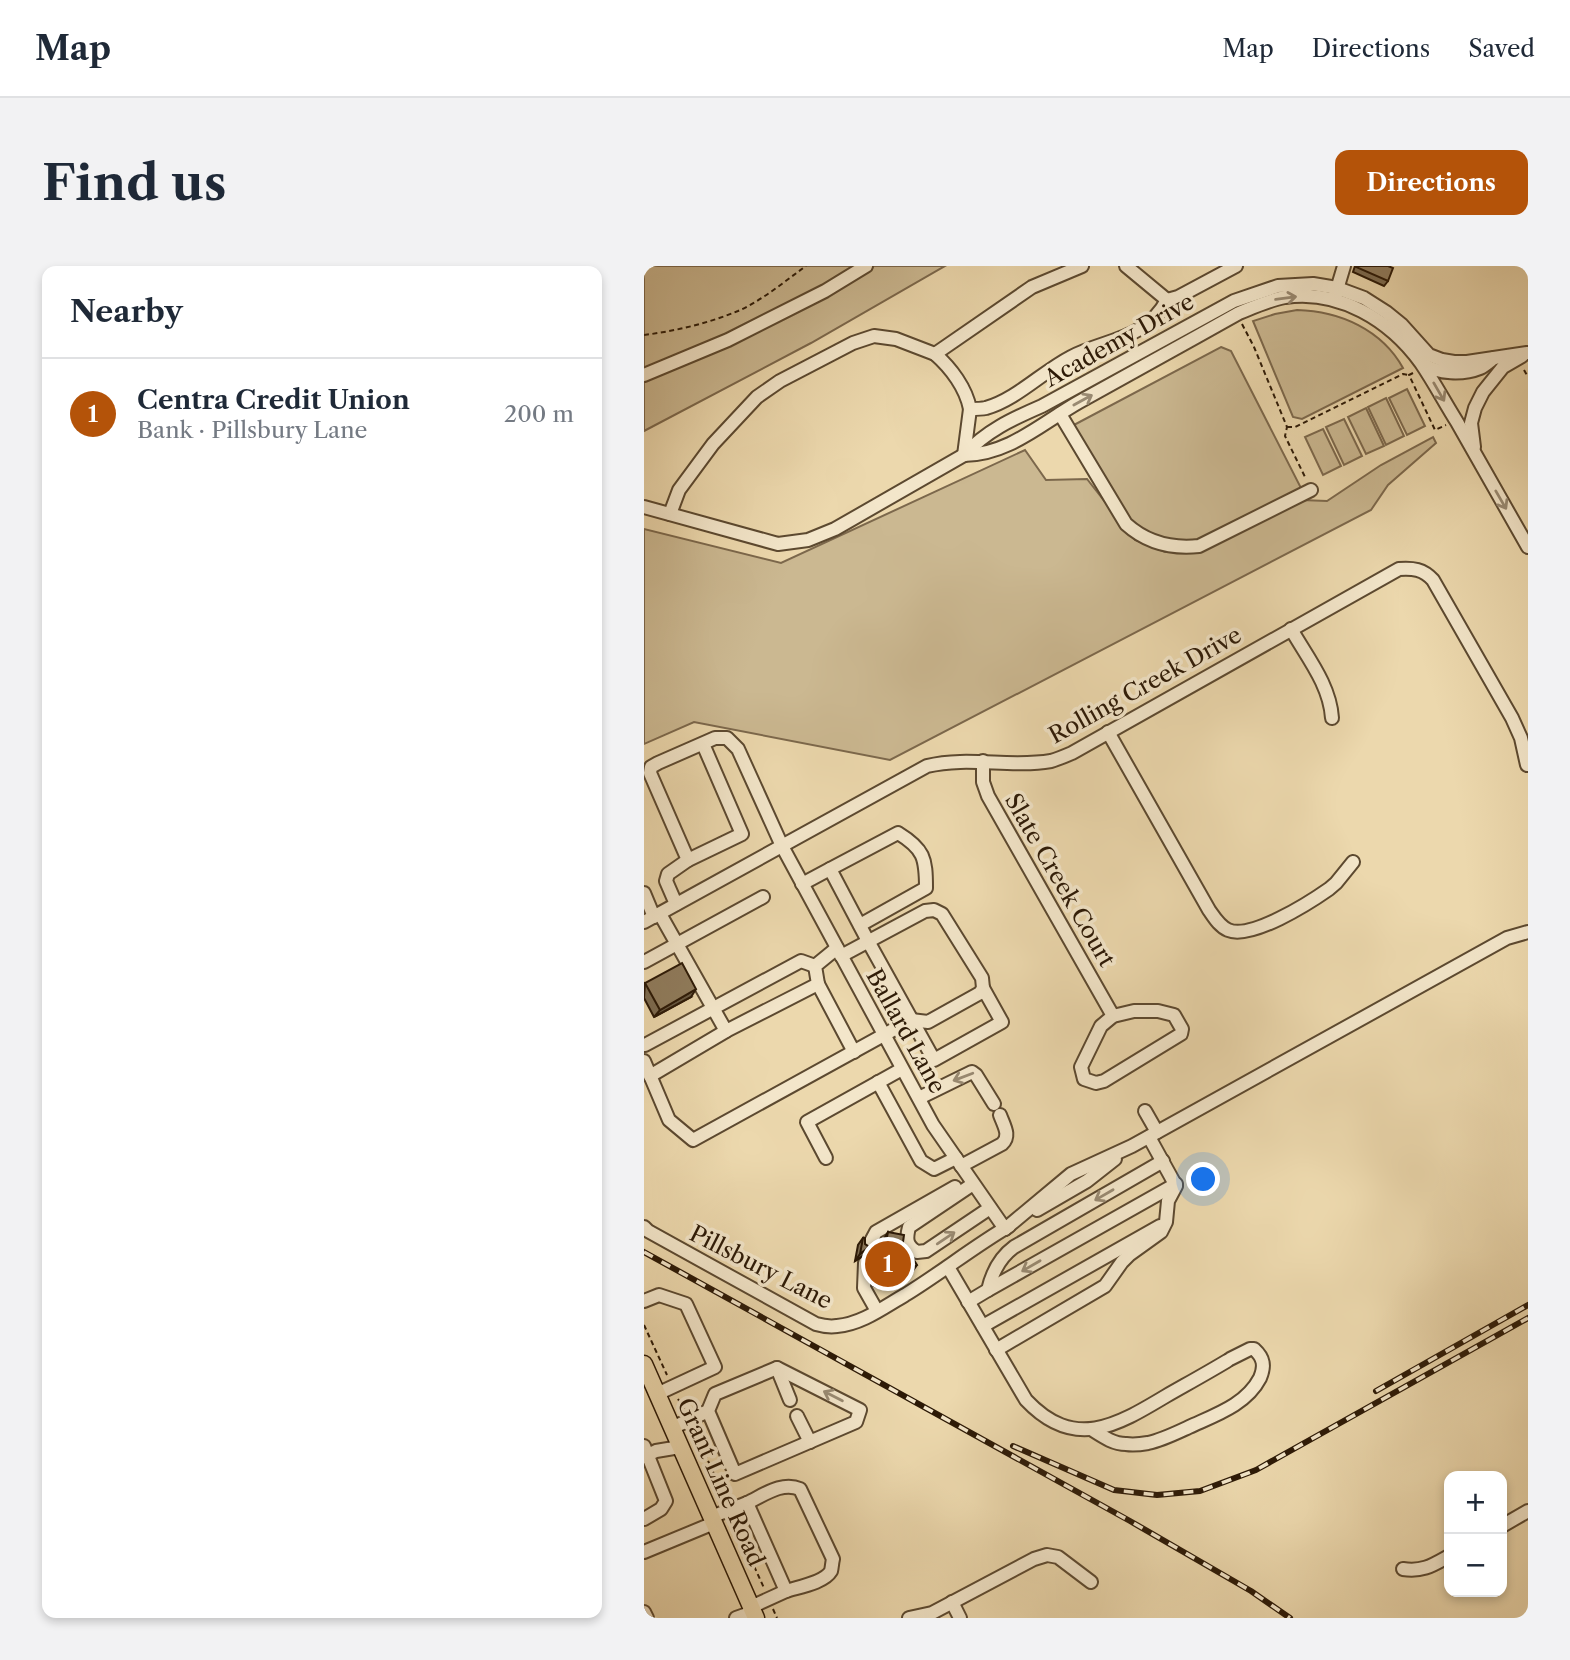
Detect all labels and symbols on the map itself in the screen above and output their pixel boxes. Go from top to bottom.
street label: Academy Drive [1038,287,1199,393]
one-way arrow [1274,291,1297,304]
one-way arrow [1432,382,1446,402]
one-way arrow [1073,393,1093,407]
one-way arrow [1494,489,1508,509]
street label: Rolling Creek Drive [1044,620,1246,750]
street label: Slate Creek Court [999,788,1121,972]
street label: Ballard Lane [860,964,952,1098]
one-way arrow [953,1072,974,1085]
your location [1186,1162,1220,1196]
one-way arrow [1094,1188,1114,1202]
street label: Pillsbury Lane [685,1219,837,1315]
one-way arrow [936,1230,955,1245]
pin: 1 [865,1238,911,1290]
one-way arrow [1022,1259,1042,1273]
one-way arrow [823,1389,844,1403]
street label: Grant Line Road [671,1394,771,1570]

